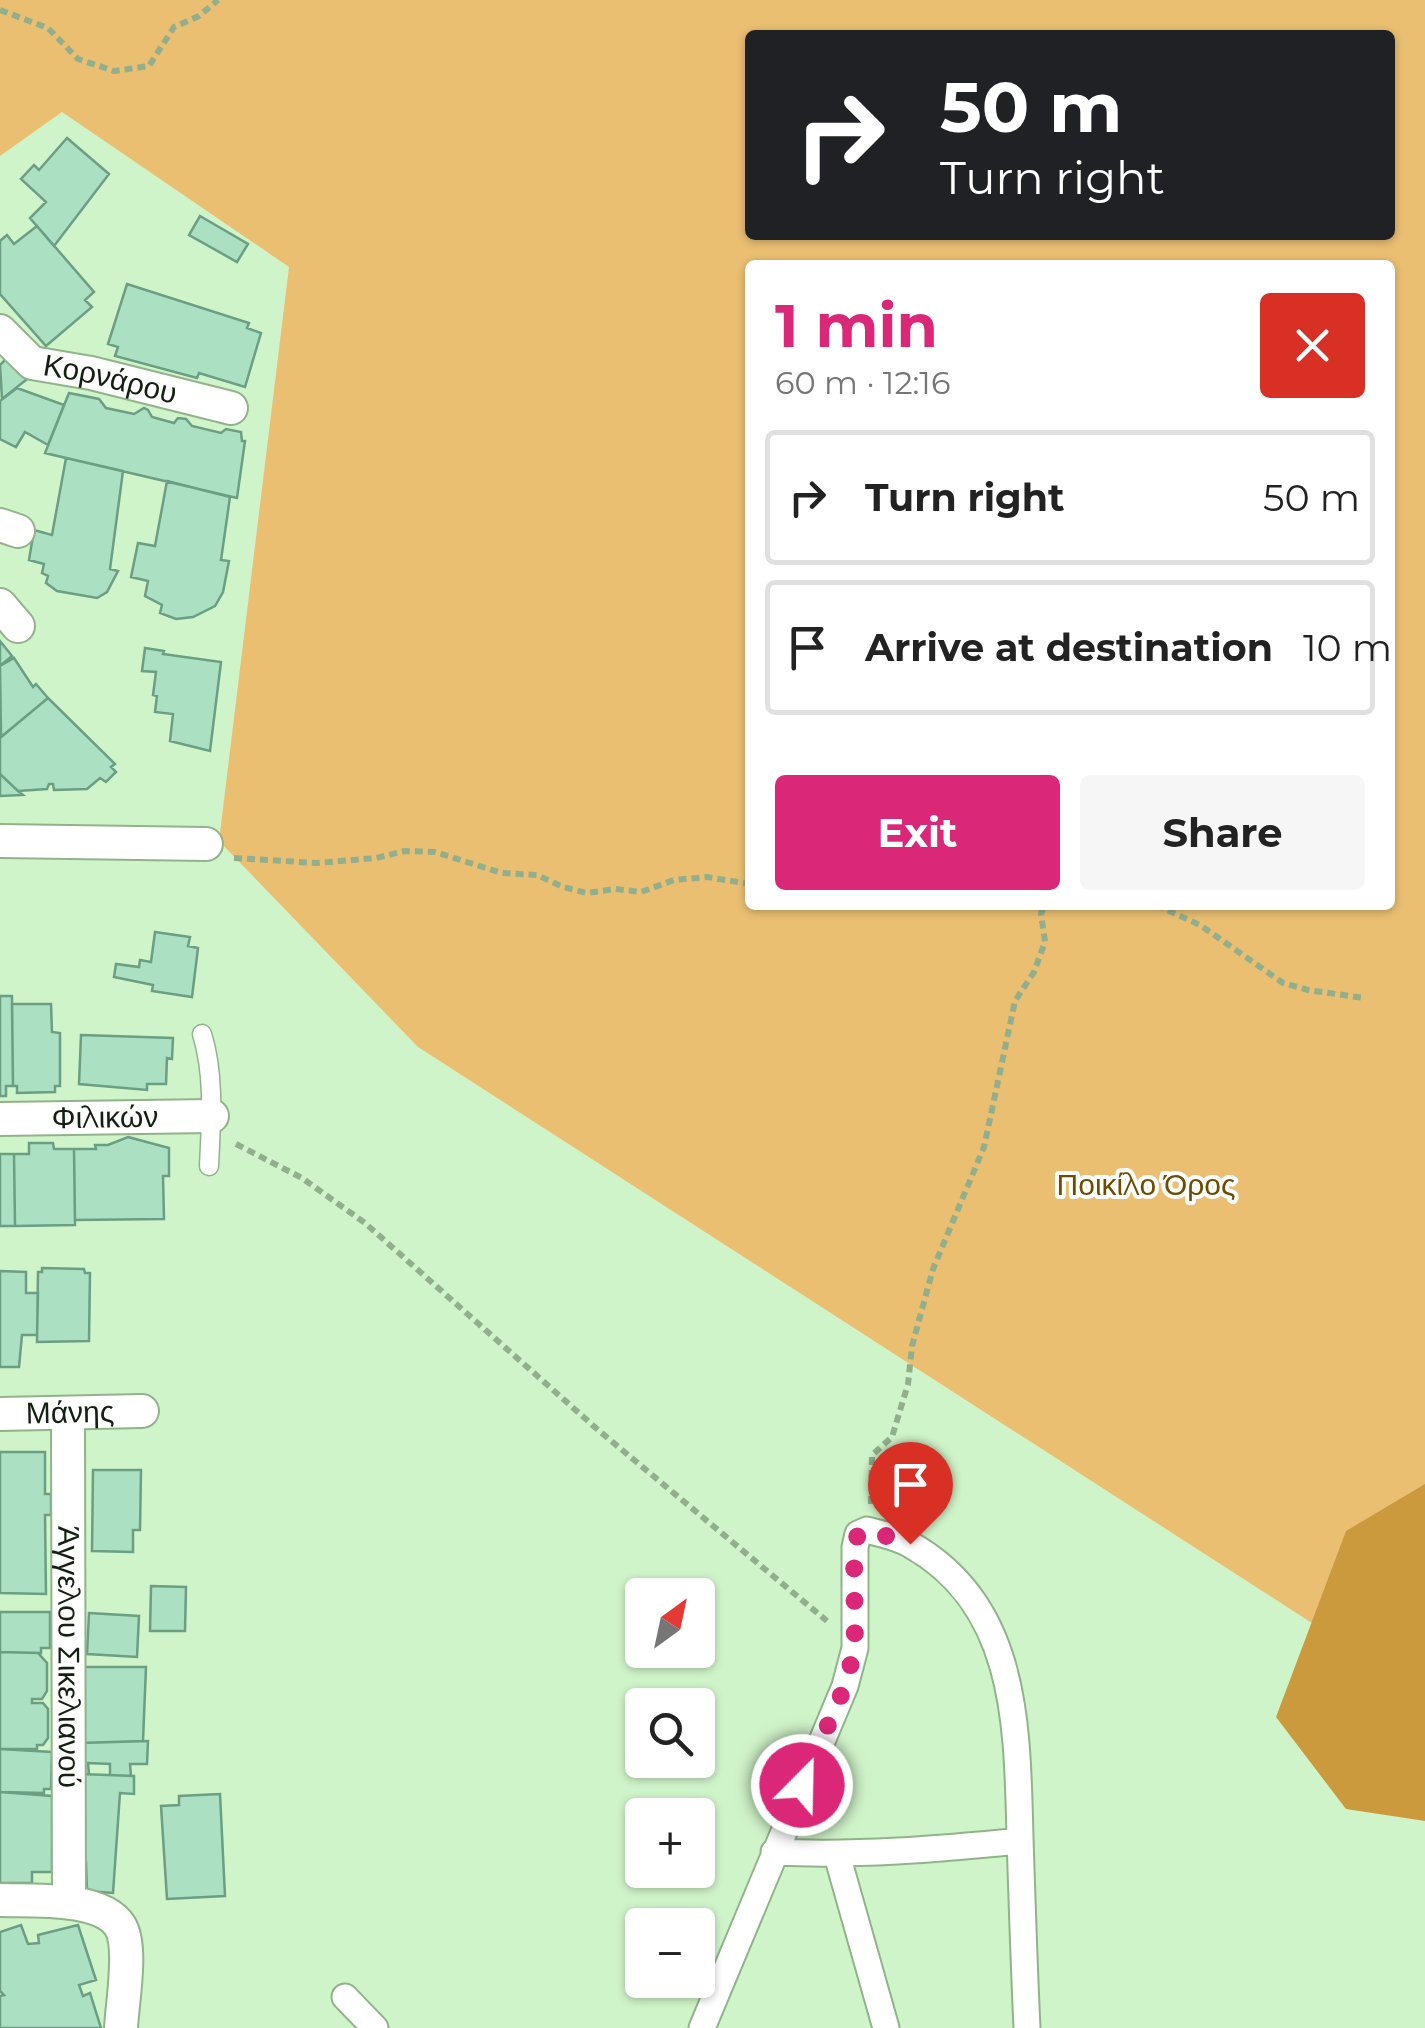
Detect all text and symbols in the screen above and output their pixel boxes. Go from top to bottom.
text: 50 m [940,64,1122,150]
icon: right [775,70,905,200]
text: Turn right [940,150,1165,205]
text: 1 min [775,289,938,362]
button: close [1260,293,1365,398]
street label: Κορνάρου [41,346,181,412]
text: 60 m · 12:16 [775,363,950,402]
icon: right [780,470,835,525]
text: Turn right [865,474,1064,521]
text: 50 m [1263,474,1360,521]
icon: arrive [780,620,835,675]
text: Arrive at destination [865,624,1273,671]
text: 10 m [1303,624,1392,671]
button: Exit [775,775,1060,890]
button: Share [1080,775,1365,890]
street label: Φιλικών [51,1098,159,1136]
park label: Ποικίλο Όρος [1057,1166,1235,1203]
street label: Μάνης [25,1393,115,1431]
pin [868,1442,953,1545]
icon: arrive [883,1457,938,1512]
street label: Άγγελου Σικελιανού [50,1526,88,1788]
north arrow [625,1578,715,1668]
map controls [625,1578,715,1998]
button: search [625,1688,715,1778]
position arrow [750,1733,854,1837]
button: + [625,1798,715,1888]
button: − [625,1908,715,1998]

